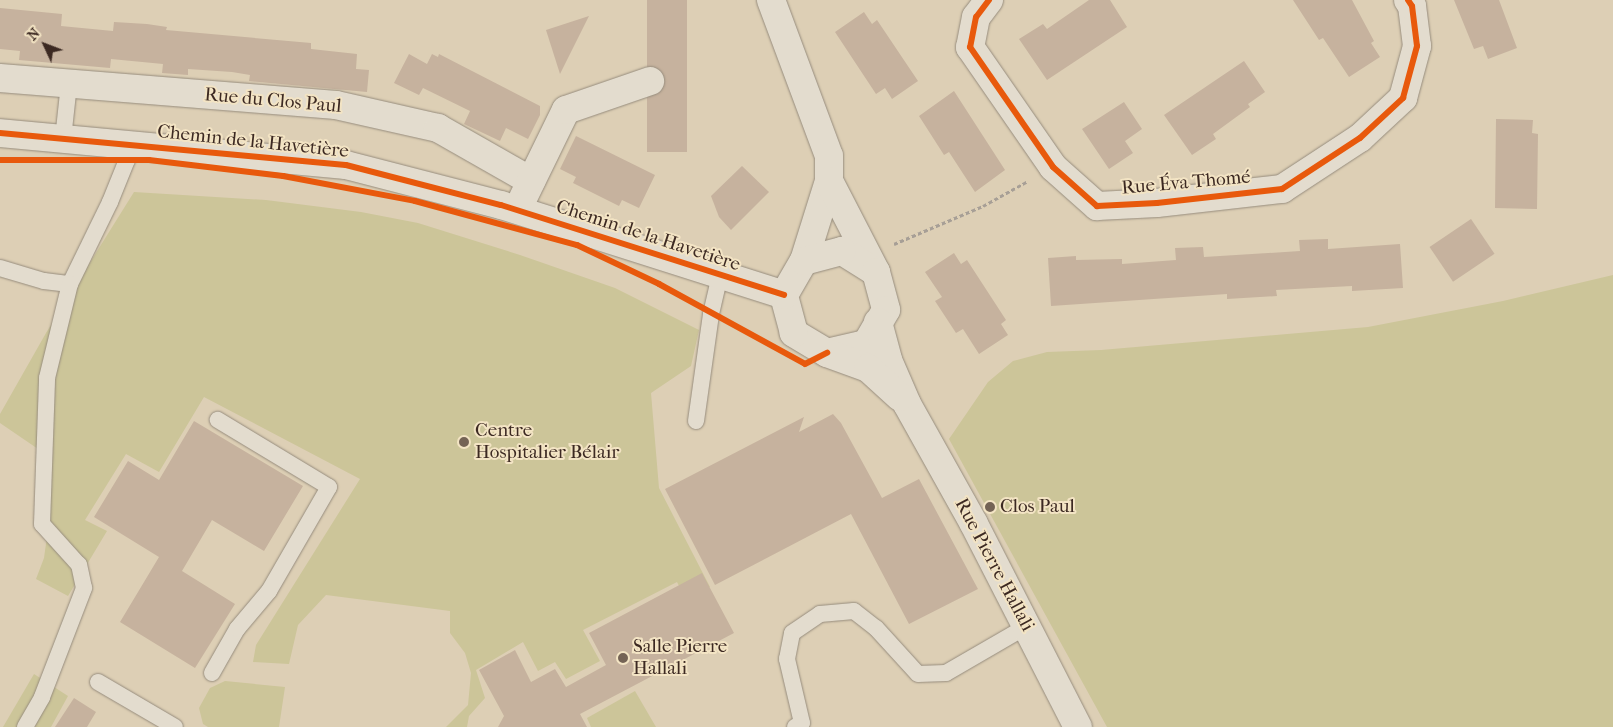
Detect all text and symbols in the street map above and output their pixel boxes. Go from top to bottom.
north arrow [20,20,70,70]
text: N [24,25,44,44]
street label: Rue du Clos Paul [204,84,342,118]
street label: Chemin de la Havetière [156,121,350,163]
street label: Rue Éva Thomé [1120,166,1252,200]
street label: Chemin de la Havetière [553,195,743,277]
place label: Centre Hospitalier Bélair [475,420,619,464]
marker: Centre Hospitalier Bélair [457,435,471,449]
street label: Rue Pierre Hallali [949,495,1039,635]
place label: Clos Paul [1000,496,1075,518]
marker: Clos Paul [984,501,996,513]
place label: Salle Pierre Hallali [633,636,727,680]
marker: Salle Pierre Hallali [617,652,629,664]

